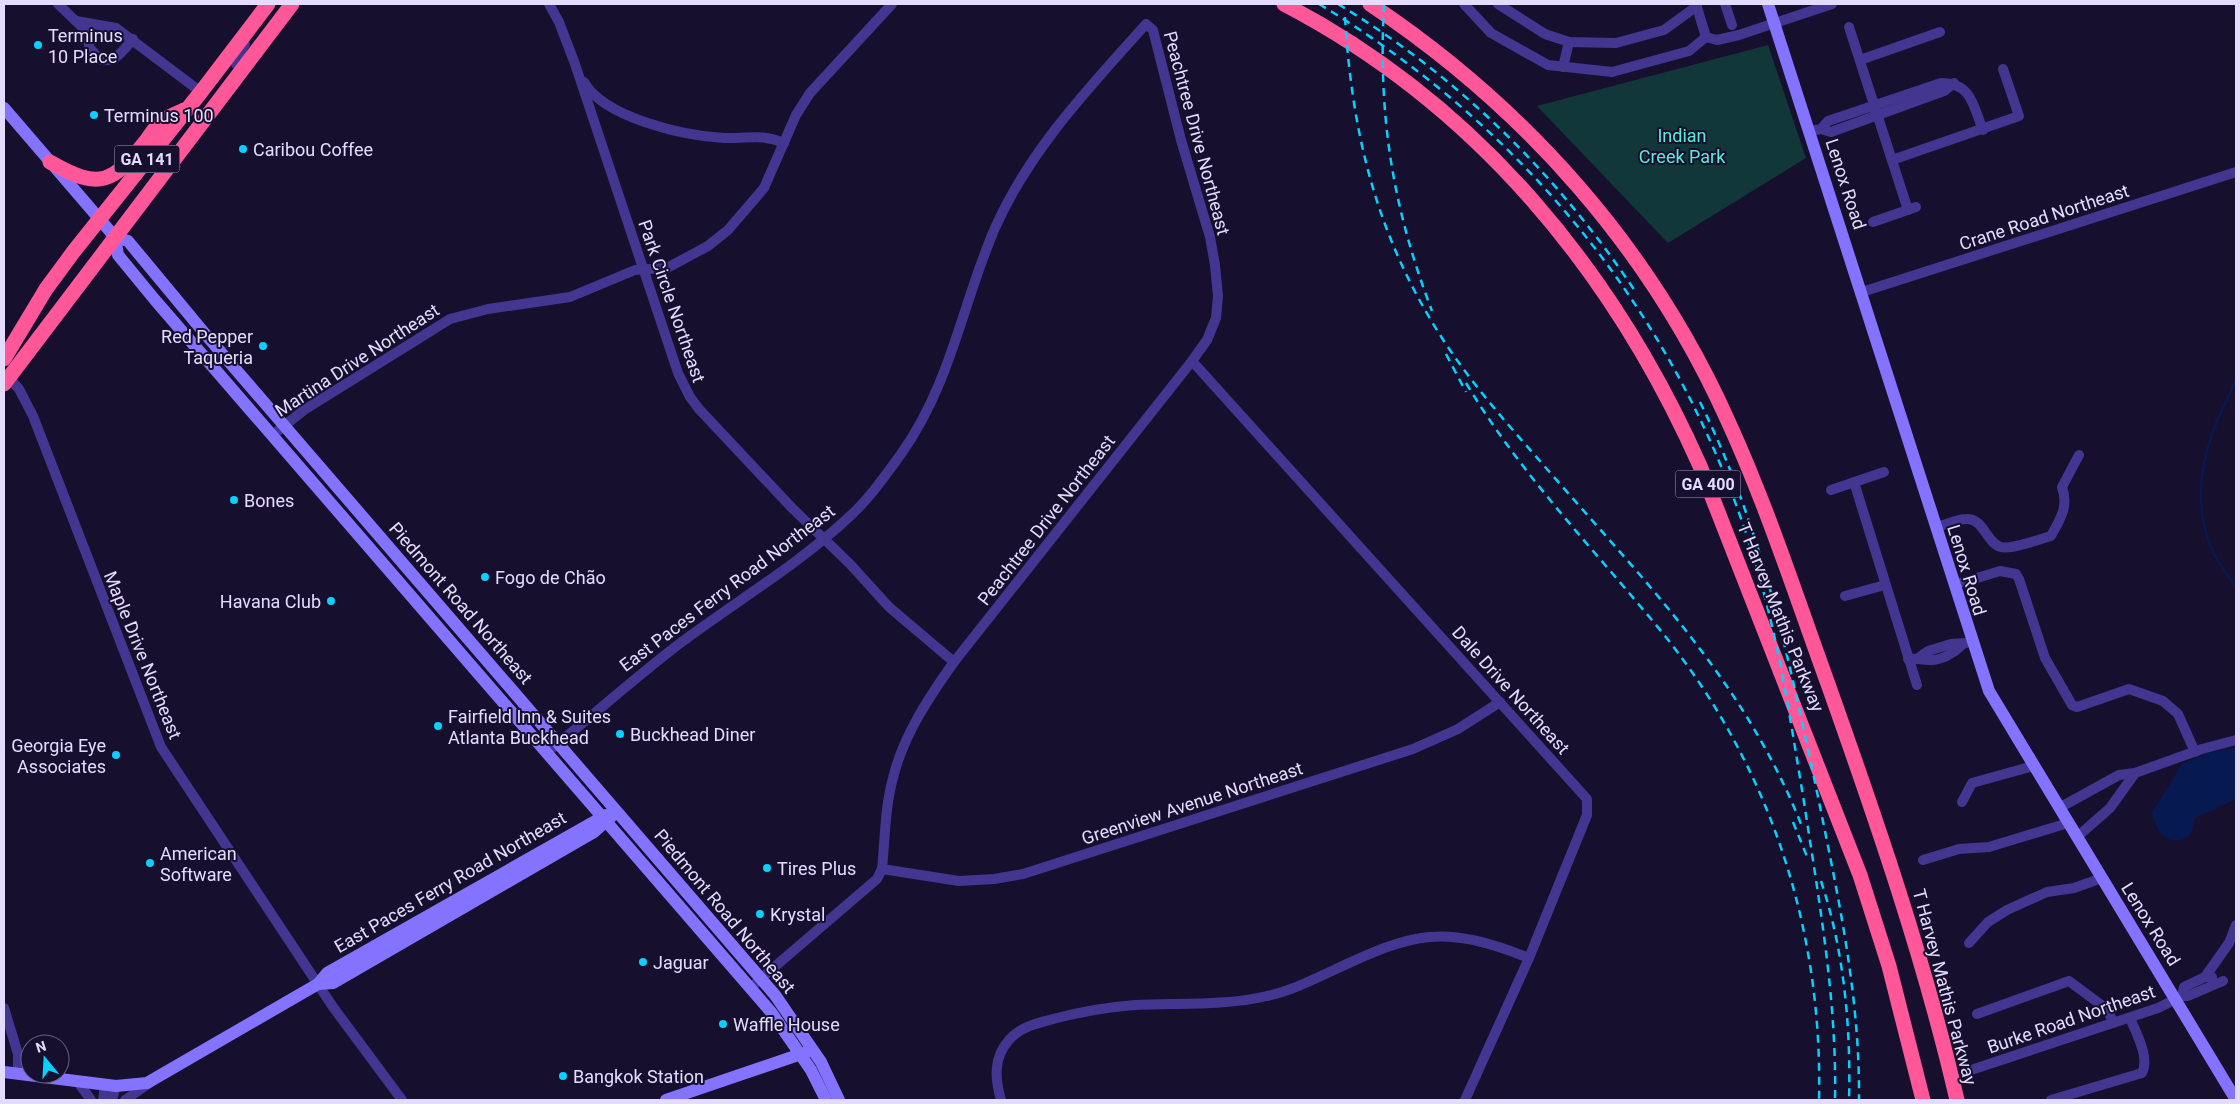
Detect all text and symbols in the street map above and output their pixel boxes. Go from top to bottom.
place label: Terminus 10 Place [48,25,123,67]
street label: Peachtree Drive Northeast [1160,29,1234,237]
marker: Terminus 10 Place [32,39,44,51]
place label: Terminus 100 [104,105,214,126]
marker: Terminus 100 [88,109,100,121]
park label: Indian Creek Park [1639,125,1726,167]
street label: Lenox Road [1821,136,1871,232]
place label: Caribou Coffee [253,139,373,160]
marker: Caribou Coffee [237,143,249,155]
road number: GA 141 [114,146,180,172]
street label: Crane Road Northeast [1957,180,2131,254]
street label: Park Circle Northeast [634,217,710,385]
street label: Martina Drive Northeast [271,299,443,421]
place label: Red Pepper Taqueria [161,326,253,368]
marker: Red Pepper Taqueria [257,340,269,352]
street label: Peachtree Drive Northeast [973,431,1119,609]
road number: GA 400 [1676,470,1740,498]
place label: Bones [244,490,294,511]
marker: Bones [228,494,240,506]
street label: East Paces Ferry Road Northeast [615,500,839,676]
street label: Piedmont Road Northeast [385,518,537,688]
street label: T Harvey Mathis Parkway [1733,519,1829,715]
street label: Lenox Road [1943,522,1991,618]
place label: Fogo de Chão [495,567,606,588]
street label: Maple Drive Northeast [100,568,186,742]
marker: Fogo de Chão [479,571,491,583]
place label: Havana Club [220,591,321,612]
marker: Havana Club [325,595,337,607]
street label: Dale Drive Northeast [1448,622,1574,758]
place label: Fairfield Inn & Suites Atlanta Buckhead [448,706,611,748]
marker: Fairfield Inn & Suites Atlanta Buckhead [432,720,444,732]
place label: Buckhead Diner [630,724,755,745]
marker: Buckhead Diner [614,728,626,740]
place label: Georgia Eye Associates [11,735,106,777]
marker: Georgia Eye Associates [110,749,122,761]
street label: Greenview Avenue Northeast [1079,757,1305,849]
street label: East Paces Ferry Road Northeast [331,807,570,957]
street label: Piedmont Road Northeast [650,825,800,997]
place label: American Software [160,843,237,885]
marker: American Software [144,857,156,869]
place label: Tires Plus [777,858,856,879]
marker: Tires Plus [761,862,773,874]
street label: Lenox Road [2117,879,2185,969]
street label: T Harvey Mathis Parkway [1909,887,1981,1088]
place label: Krystal [770,904,825,925]
marker: Krystal [754,908,766,920]
place label: Jaguar [653,952,709,973]
marker: Jaguar [637,956,649,968]
street label: Burke Road Northeast [1984,980,2158,1058]
place label: Waffle House [733,1014,840,1035]
marker: Waffle House [717,1018,729,1030]
north arrow [20,1034,70,1084]
text: N [34,1037,48,1056]
place label: Bangkok Station [573,1066,704,1087]
marker: Bangkok Station [557,1070,569,1082]

